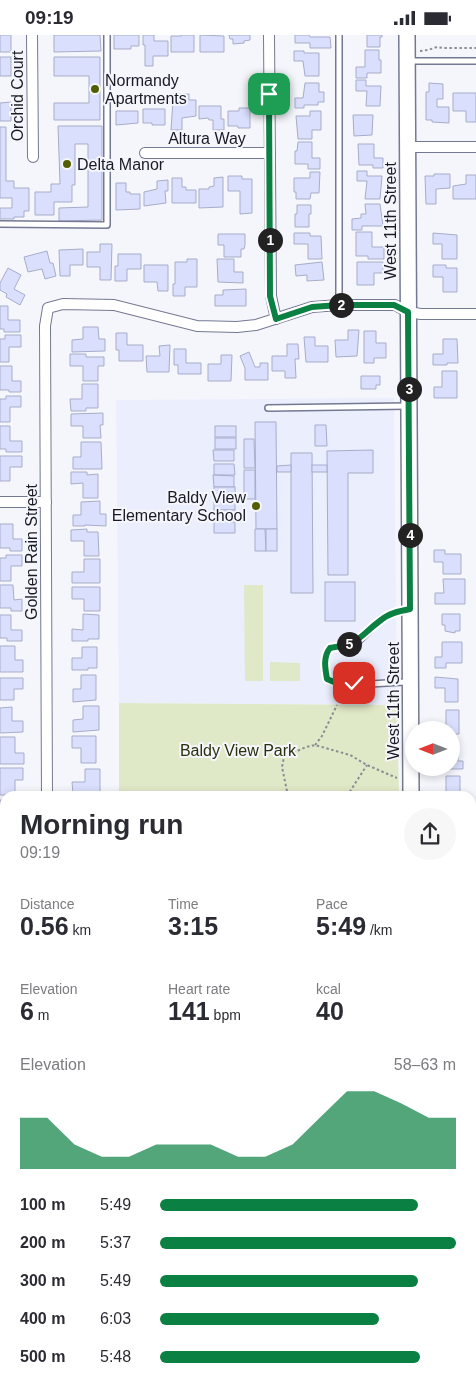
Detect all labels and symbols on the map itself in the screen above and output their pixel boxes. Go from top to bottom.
street label: Orchid Court [9,50,26,141]
place label: Normandy Apartments [105,72,187,107]
pin [248,73,290,115]
marker: Normandy Apartments [89,83,101,95]
street label: Altura Way [168,130,246,147]
place label: Delta Manor [77,156,165,173]
marker: Delta Manor [61,158,73,170]
street label: West 11th Street [382,162,399,280]
pin: 1 [258,227,282,253]
pin: 2 [328,293,354,317]
pin: 3 [396,377,422,401]
street label: Golden Rain Street [23,483,40,620]
place label: Baldy View Elementary School [112,489,246,524]
marker: Baldy View Elementary School [250,500,262,512]
pin: 4 [398,523,422,547]
pin: 5 [336,631,362,657]
street label: West 11th Street [385,642,402,760]
pin [333,662,375,704]
north arrow [405,721,460,776]
park label: Baldy View Park [180,742,297,759]

